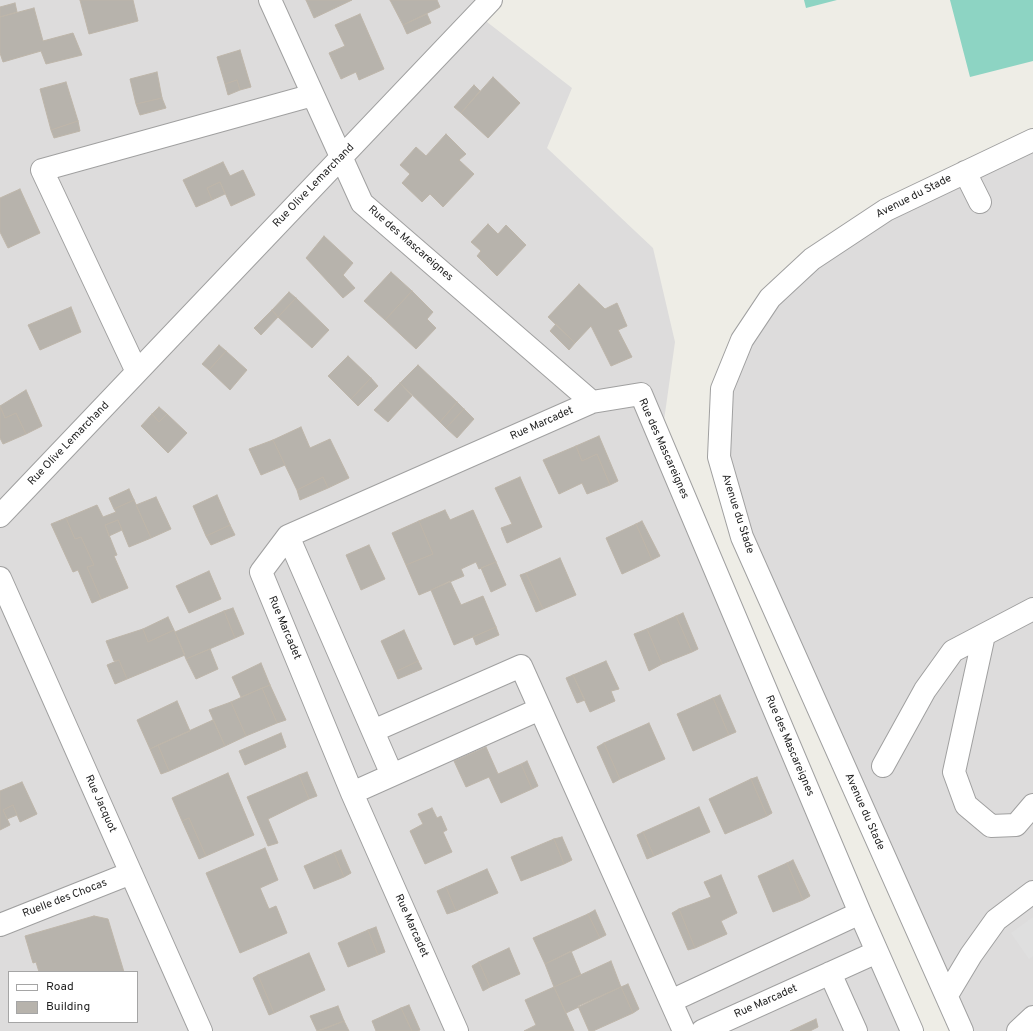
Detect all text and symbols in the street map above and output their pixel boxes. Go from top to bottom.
street label: Rue Olive Lemarchand [271,141,357,231]
street label: Avenue du Stade [874,172,954,222]
street label: Rue des Mascareignes [365,203,455,285]
street label: Rue des Mascareignes [635,397,691,501]
street label: Rue Olive Lemarchand [26,399,112,489]
street label: Rue Marcadet [508,404,576,444]
street label: Avenue du Stade [718,473,756,555]
street label: Rue Marcadet [265,594,303,662]
street label: Rue des Mascareignes [762,693,816,799]
street label: Avenue du Stade [841,771,887,853]
street label: Rue Jacquot [81,773,119,835]
street label: Ruelle des Chocas [21,877,109,921]
street label: Rue Marcadet [391,892,431,960]
legend [8,971,138,1023]
text: Road [46,979,74,995]
street label: Rue Marcadet [732,982,800,1022]
text: Building [46,999,90,1015]

